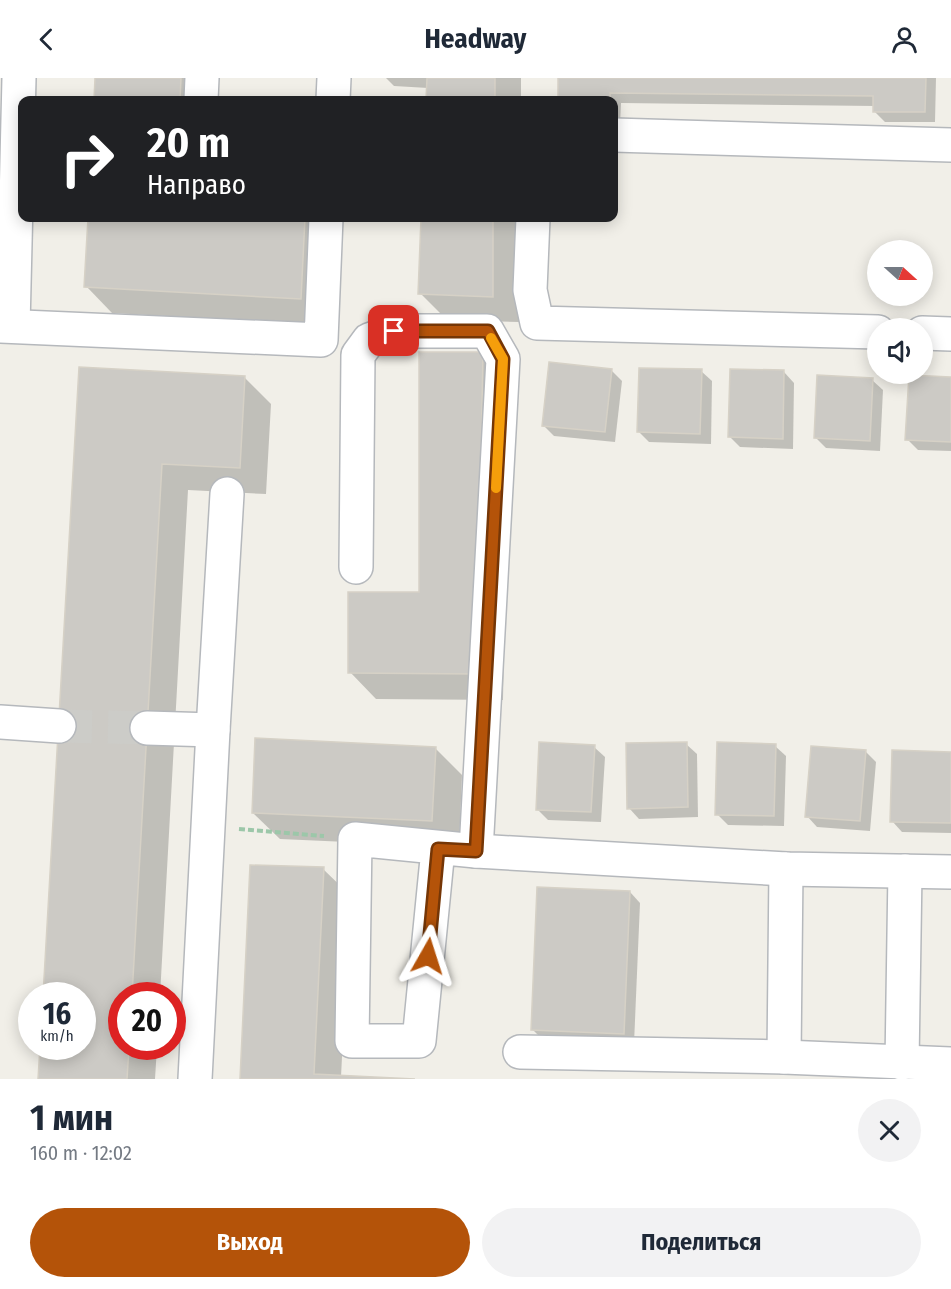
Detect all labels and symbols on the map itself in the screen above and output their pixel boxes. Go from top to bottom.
north arrow [867,240,933,306]
pin [368,305,419,356]
position arrow [396,924,460,988]
speed limit sign: 20 [108,982,186,1060]

